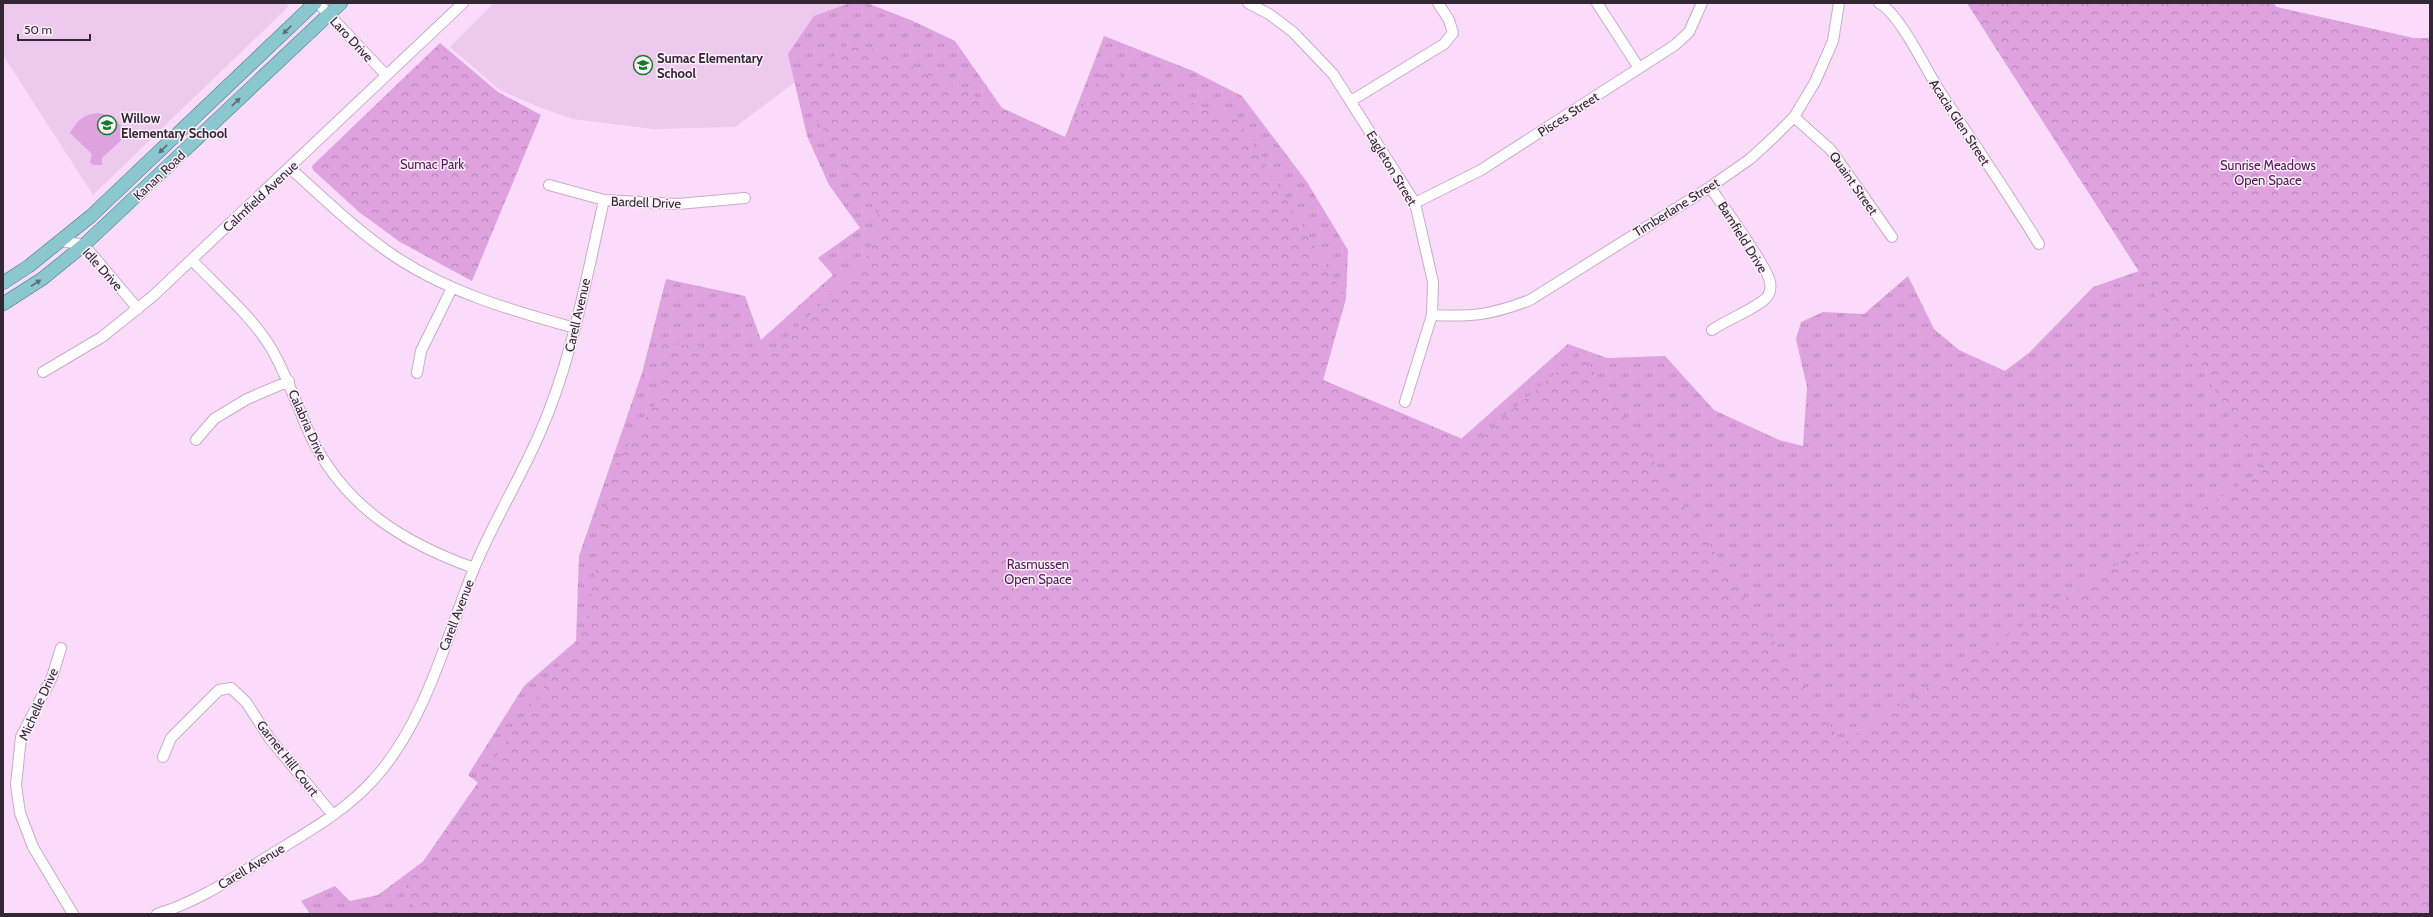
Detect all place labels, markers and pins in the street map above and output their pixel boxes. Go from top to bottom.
place label: Sumac Elementary School [657,50,763,81]
school or university icon: Sumac Elementary School [632,54,654,76]
place label: Willow Elementary School [121,110,228,141]
school or university icon: Willow Elementary School [96,114,118,136]

